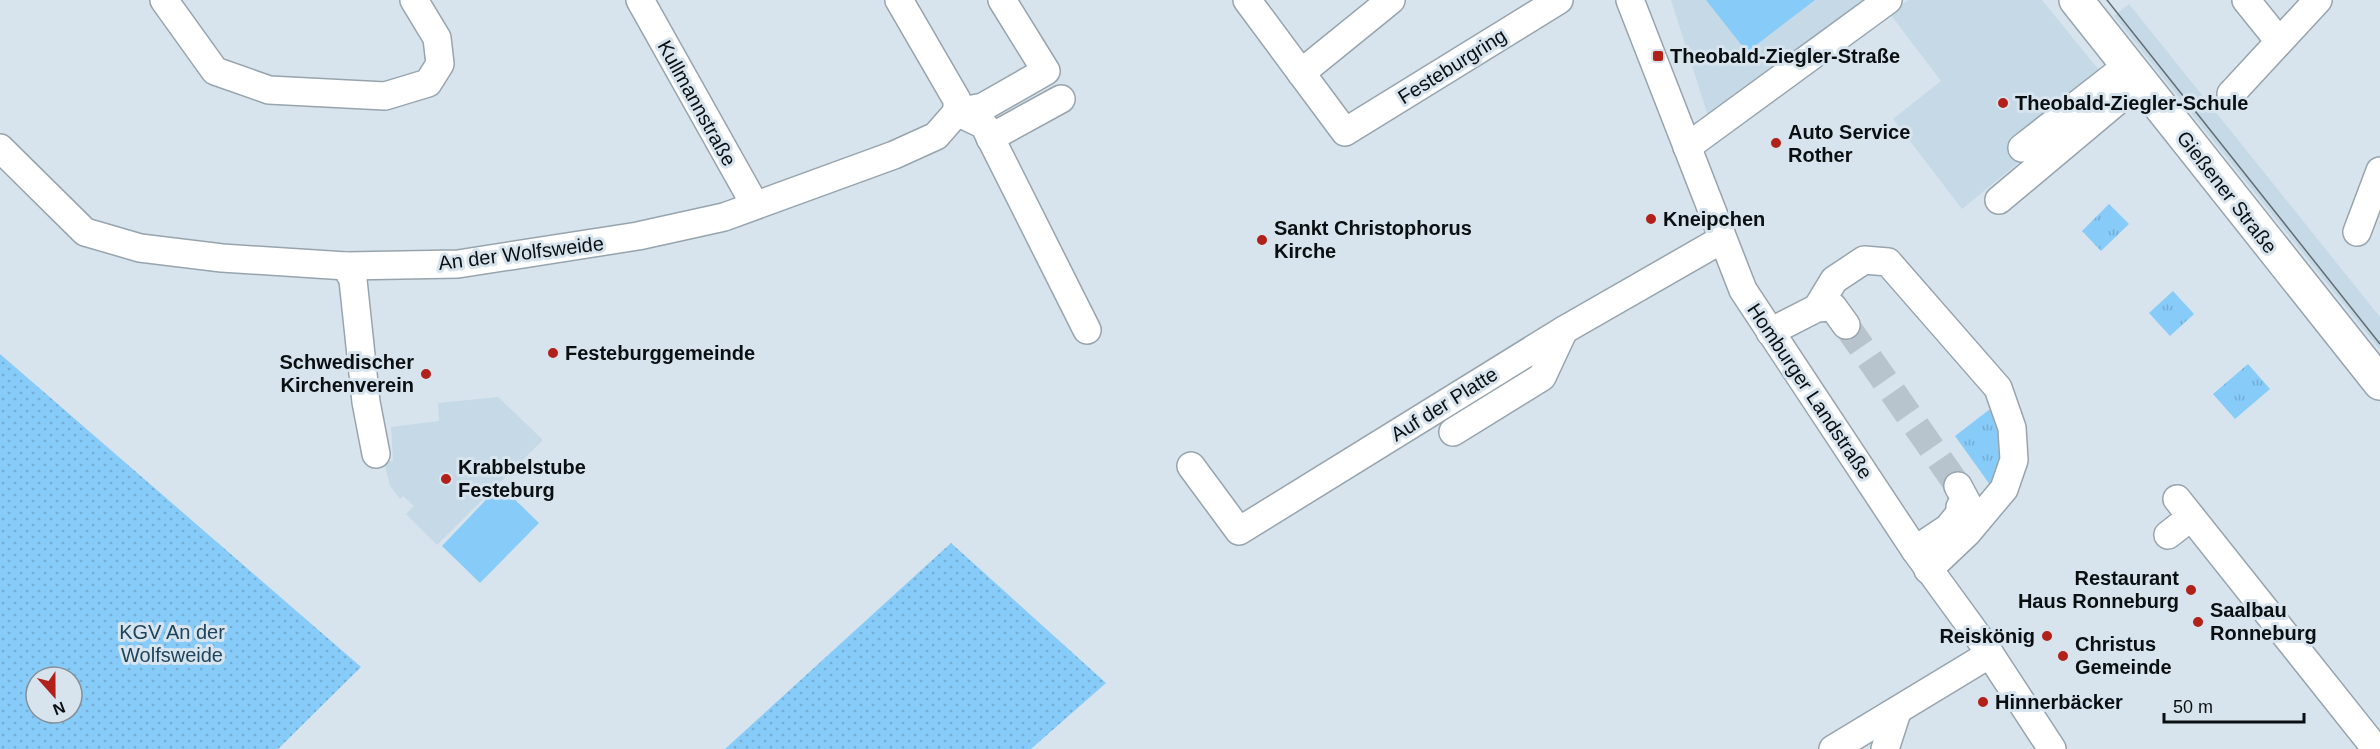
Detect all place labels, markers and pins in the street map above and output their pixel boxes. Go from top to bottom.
place label: Theobald-Ziegler-Straße [1670,45,1900,67]
marker: Theobald-Ziegler-Straße [1651,49,1665,63]
place label: Theobald-Ziegler-Schule [2015,92,2248,114]
marker: Theobald-Ziegler-Schule [1996,96,2010,110]
place label: Auto Service Rother [1788,121,1910,166]
marker: Auto Service Rother [1769,136,1783,150]
place label: Kneipchen [1663,208,1765,230]
marker: Kneipchen [1644,212,1658,226]
place label: Sankt Christophorus Kirche [1274,217,1472,262]
marker: Sankt Christophorus Kirche [1255,233,1269,247]
place label: Festeburggemeinde [565,342,755,364]
marker: Festeburggemeinde [546,346,560,360]
place label: Schwedischer Kirchenverein [279,351,414,396]
marker: Schwedischer Kirchenverein [419,367,433,381]
place label: Krabbelstube Festeburg [458,456,586,501]
marker: Krabbelstube Festeburg [439,472,453,486]
place label: Restaurant Haus Ronneburg [2018,567,2179,612]
marker: Restaurant Haus Ronneburg [2184,583,2198,597]
place label: Saalbau Ronneburg [2210,599,2317,644]
marker: Saalbau Ronneburg [2191,615,2205,629]
place label: Reiskönig [1939,625,2035,647]
marker: Reiskönig [2040,629,2054,643]
place label: Christus Gemeinde [2075,633,2172,678]
marker: Christus Gemeinde [2056,649,2070,663]
place label: Hinnerbäcker [1995,691,2123,713]
marker: Hinnerbäcker [1976,695,1990,709]

